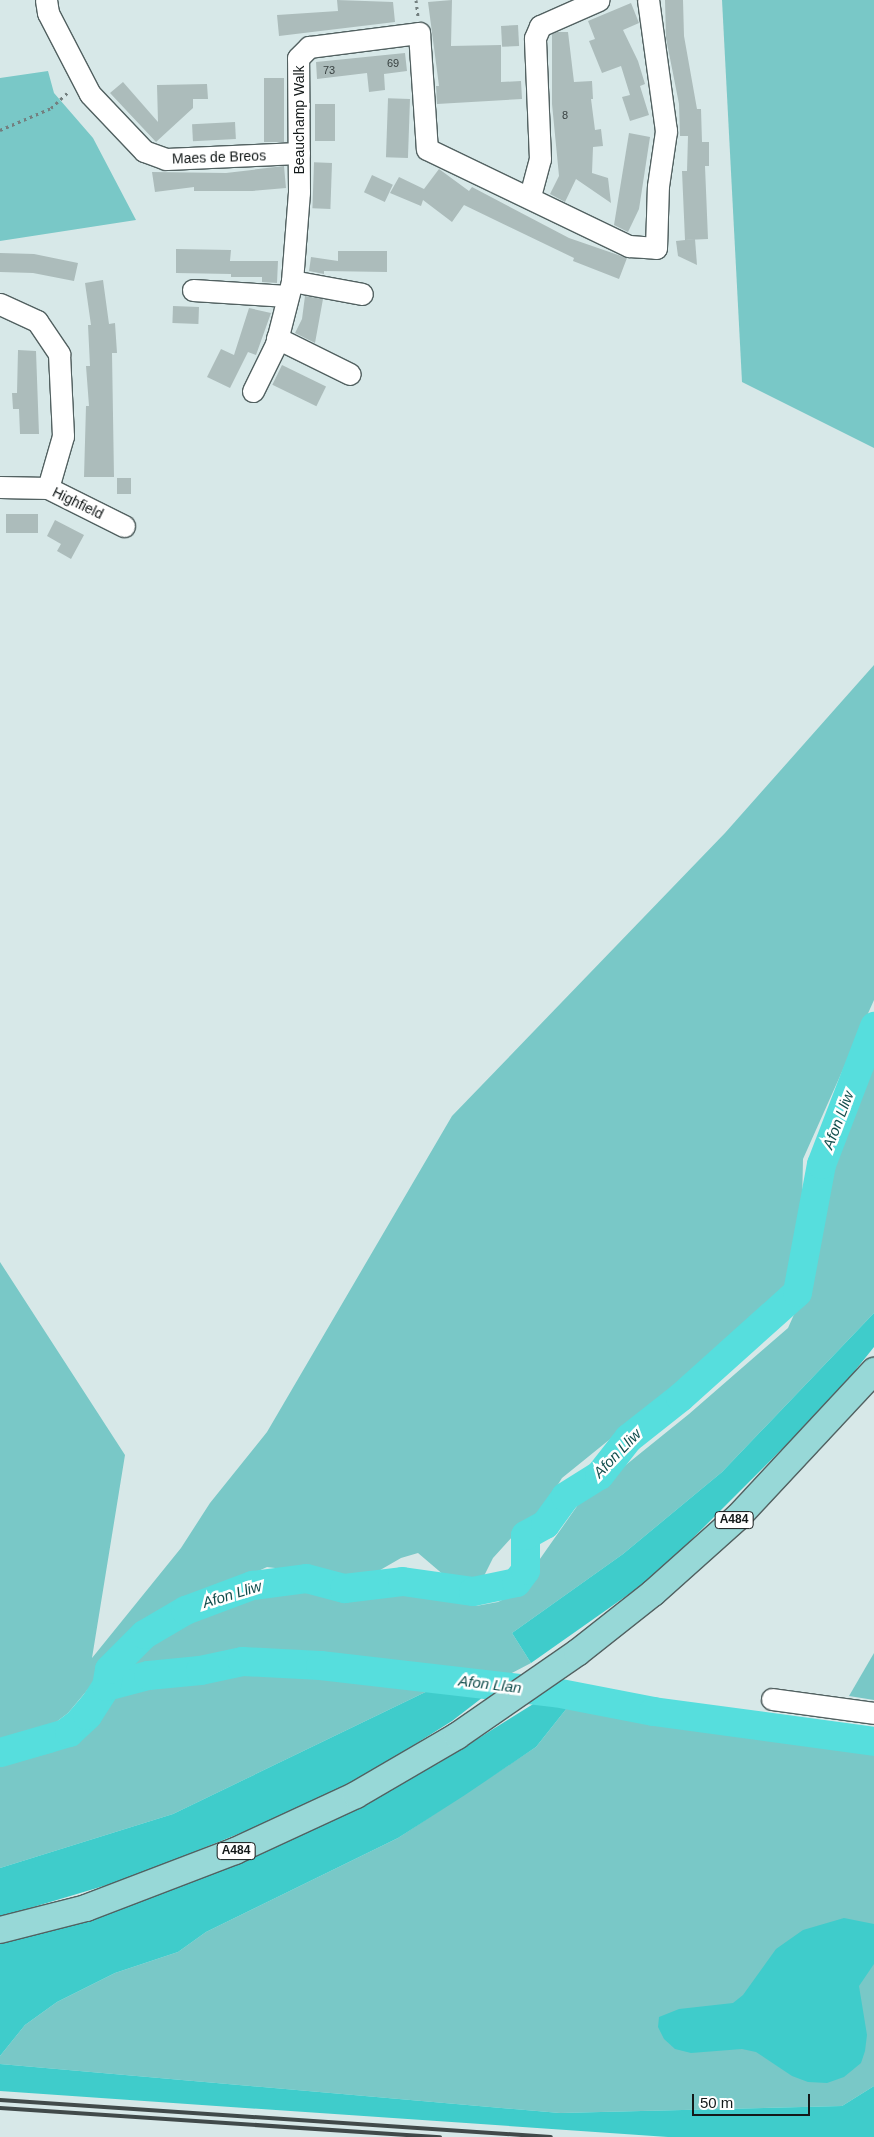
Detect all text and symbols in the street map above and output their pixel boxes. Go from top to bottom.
house number: 69 [387,56,399,70]
house number: 73 [323,63,335,77]
street label: Beauchamp Walk [291,65,307,175]
house number: 8 [562,108,568,122]
street label: Maes de Breos [172,147,266,167]
street label: Highfield [50,484,106,522]
water label: Afon Lliw [819,1088,857,1152]
water label: Afon Lliw [589,1425,645,1481]
road number: A484 [714,1510,754,1530]
water label: Afon Lliw [200,1576,264,1612]
water label: Afon Llan [457,1671,523,1697]
road number: A484 [216,1842,256,1860]
scale bar [694,2084,812,2116]
text: 50 m [700,2094,733,2111]

